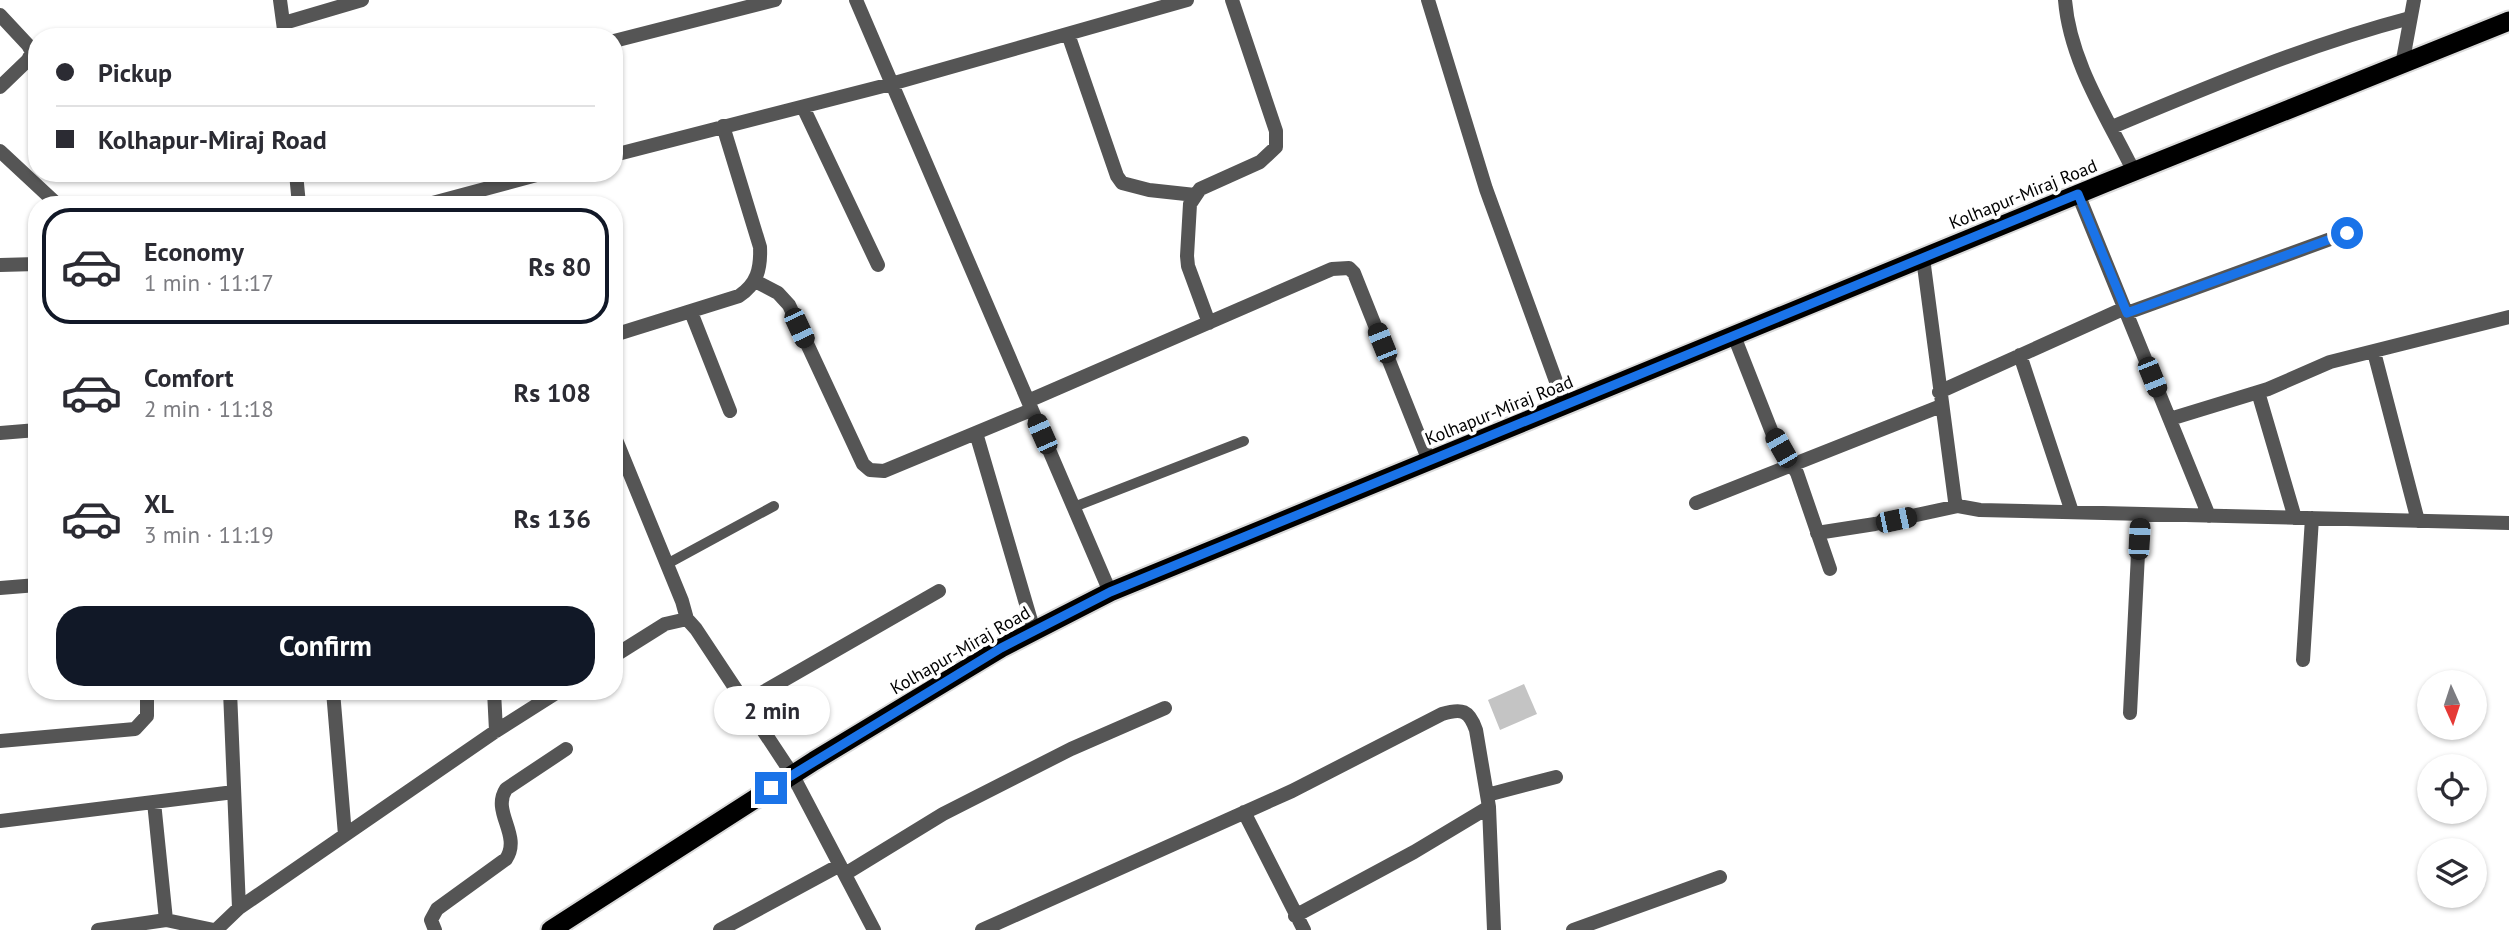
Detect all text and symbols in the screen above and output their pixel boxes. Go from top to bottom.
text: Pickup [98,56,172,89]
text: Kolhapur-Miraj Road [98,123,327,156]
street label: Kolhapur-Miraj Road [1946,154,2100,234]
route start [2331,217,2363,249]
icon: car [60,235,123,298]
text: Economy [144,235,244,268]
text: Rs 80 [528,250,591,283]
text: 1 min · 11:17 [144,268,274,297]
car [781,305,818,351]
car [1365,320,1400,366]
car [2135,354,2170,400]
icon: car [60,361,123,424]
text: Comfort [144,361,234,394]
street label: Kolhapur-Miraj Road [1422,370,1576,450]
text: Rs 108 [514,376,591,409]
text: 2 min · 11:18 [144,394,274,423]
car [1024,411,1061,457]
car [1762,425,1801,471]
icon: car [60,487,123,550]
text: XL [144,487,174,520]
text: Rs 136 [514,502,591,535]
car [1874,505,1919,535]
car [2128,517,2151,561]
text: 3 min · 11:19 [144,520,274,549]
street label: Kolhapur-Miraj Road [886,601,1034,699]
button: Confirm [56,606,595,686]
north arrow [2417,670,2487,740]
map controls [2417,670,2487,908]
callout: 2 min [713,686,829,736]
text: 2 min [744,696,800,725]
button: locate [2417,754,2487,824]
route end [755,772,787,804]
button: layers [2417,838,2487,908]

